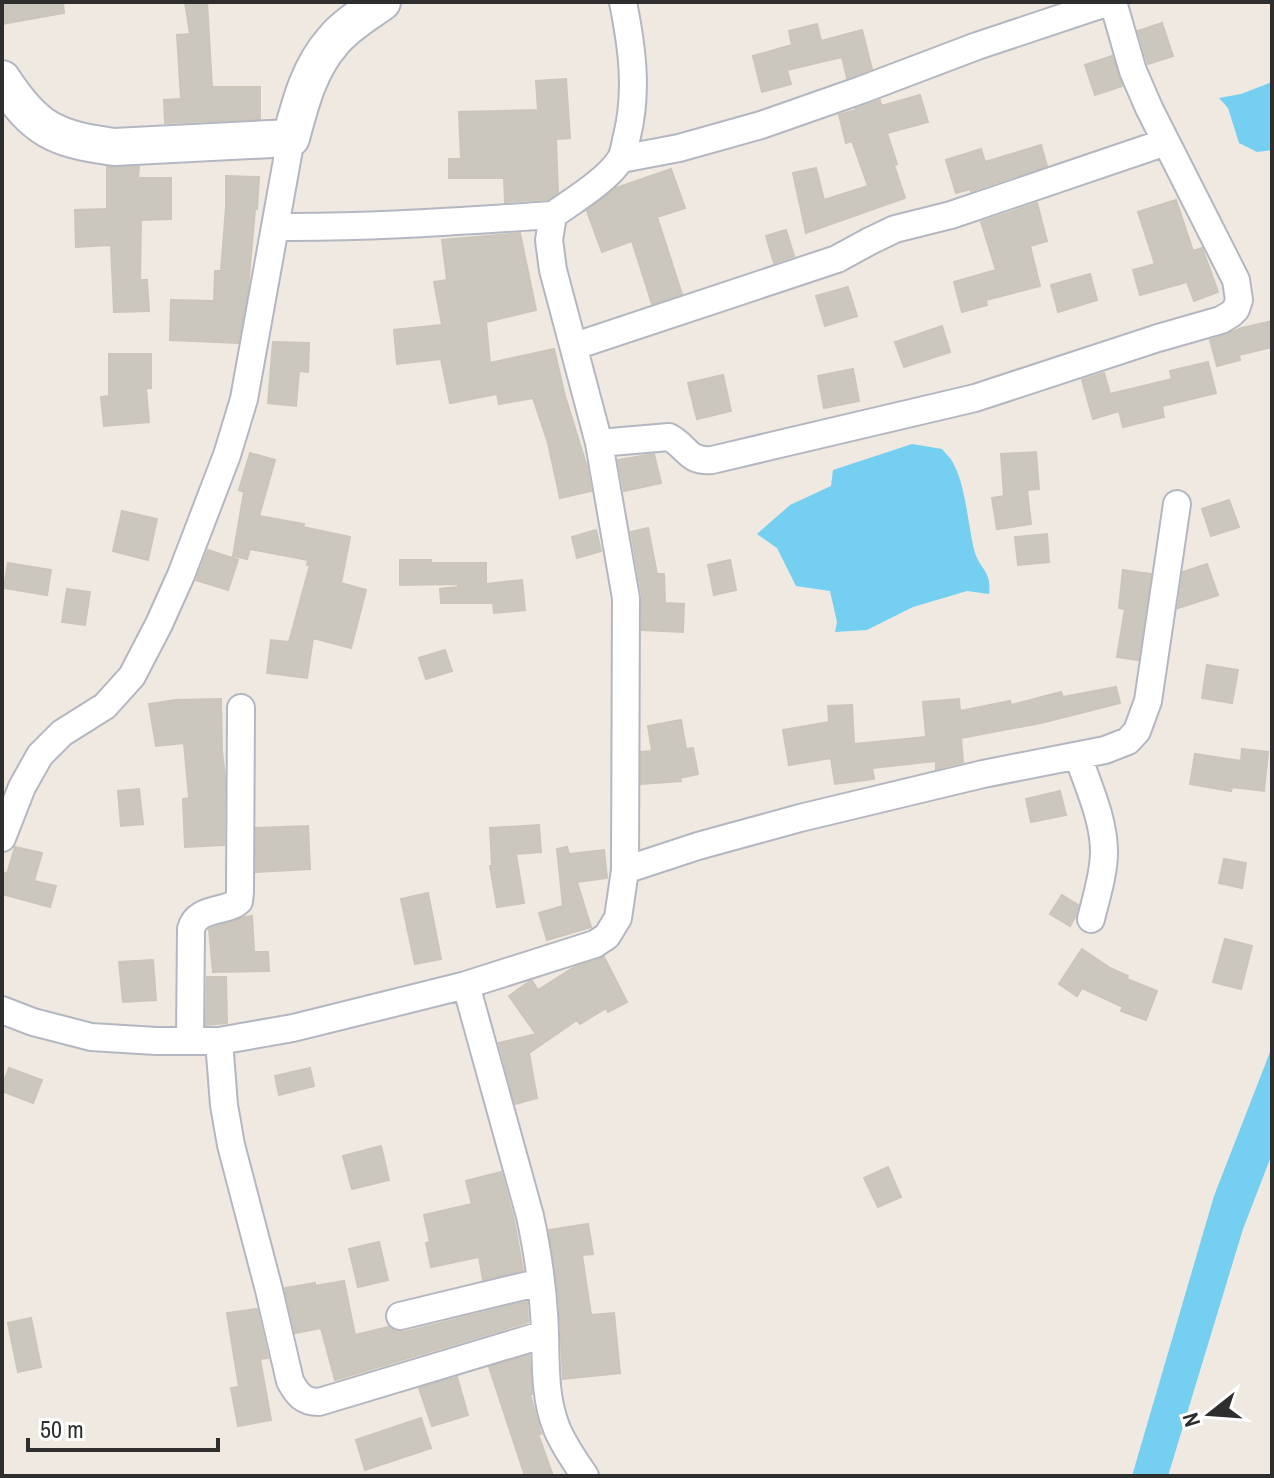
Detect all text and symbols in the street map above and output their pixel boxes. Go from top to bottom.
north arrow [1170,1374,1250,1454]
scale bar [28,1402,218,1452]
text: N [1175,1409,1207,1430]
text: 50 m [40,1413,84,1445]

